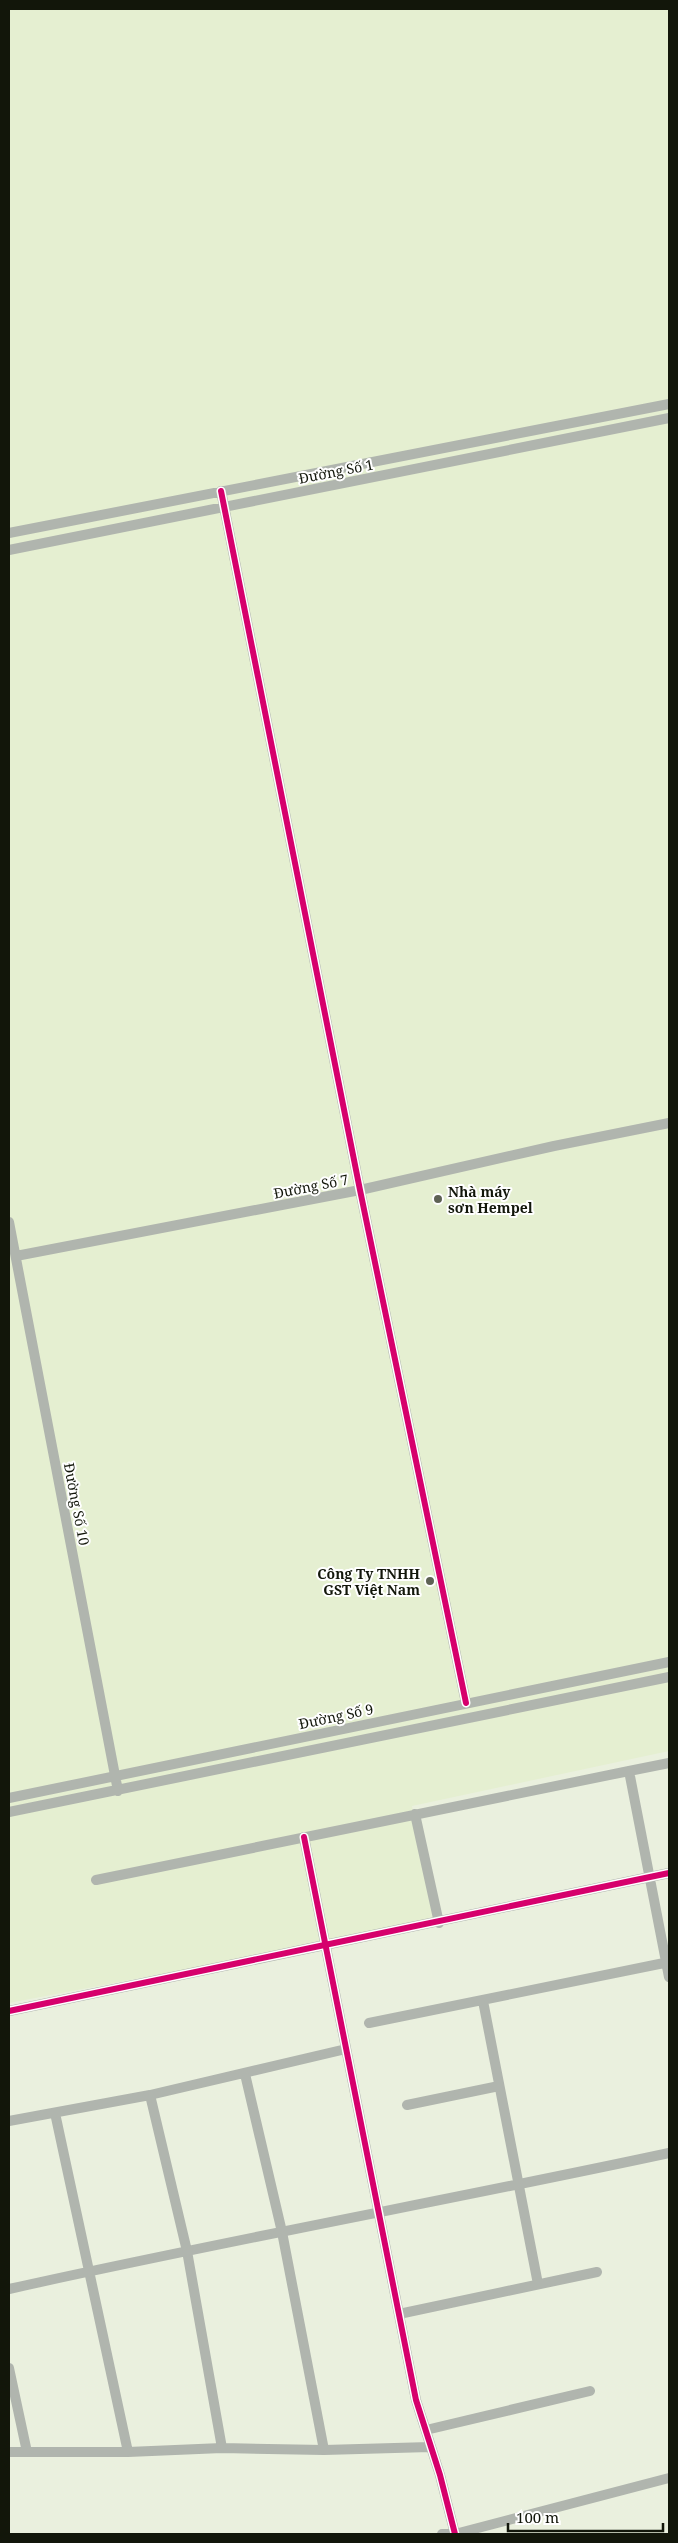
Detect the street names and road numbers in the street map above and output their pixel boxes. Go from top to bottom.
street label: Đường Số 1 [297,454,375,488]
street label: Đường Số 7 [272,1169,350,1203]
street label: Đường Số 10 [60,1461,94,1547]
street label: Đường Số 9 [297,1699,375,1733]

